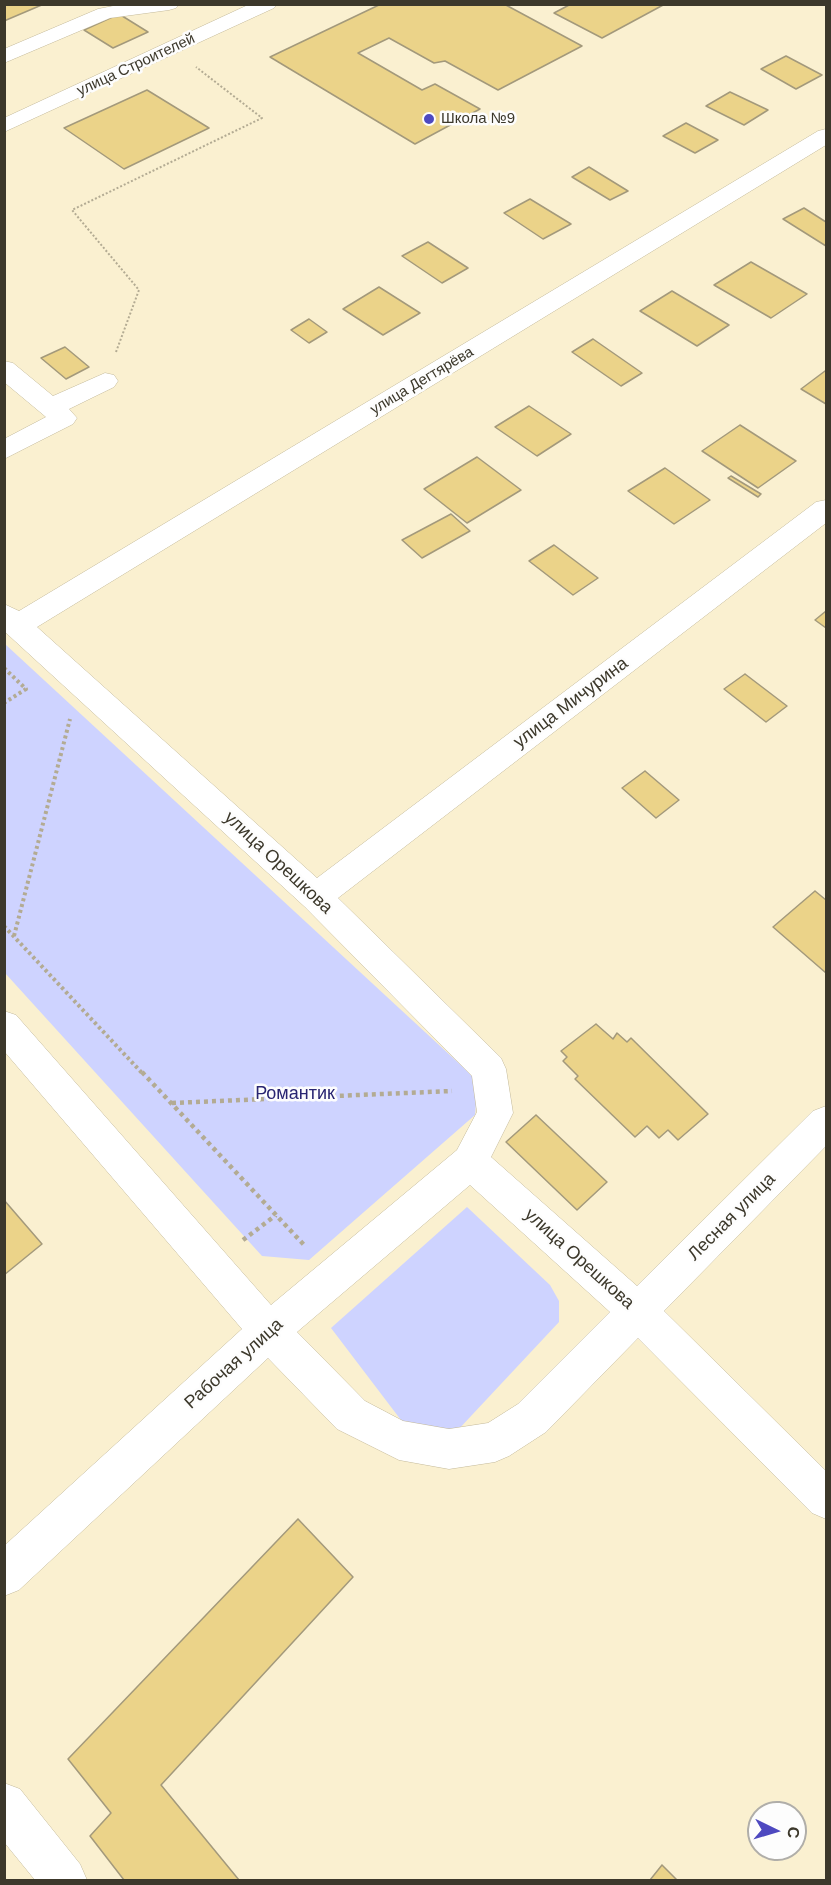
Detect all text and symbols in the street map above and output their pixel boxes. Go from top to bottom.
street label: улица Строителей [74,30,198,100]
place label: Школа №9 [441,110,515,128]
marker: Школа №9 [422,112,436,126]
street label: улица Дегтярёва [367,343,477,419]
street label: улица Мичурина [510,653,632,753]
street label: улица Орешкова [219,807,337,919]
park label: Романтик [255,1083,335,1105]
street label: Лесная улица [684,1169,780,1265]
street label: улица Орешкова [520,1204,638,1314]
street label: Рабочая улица [180,1314,288,1414]
north arrow [747,1801,807,1861]
text: С [784,1826,802,1839]

